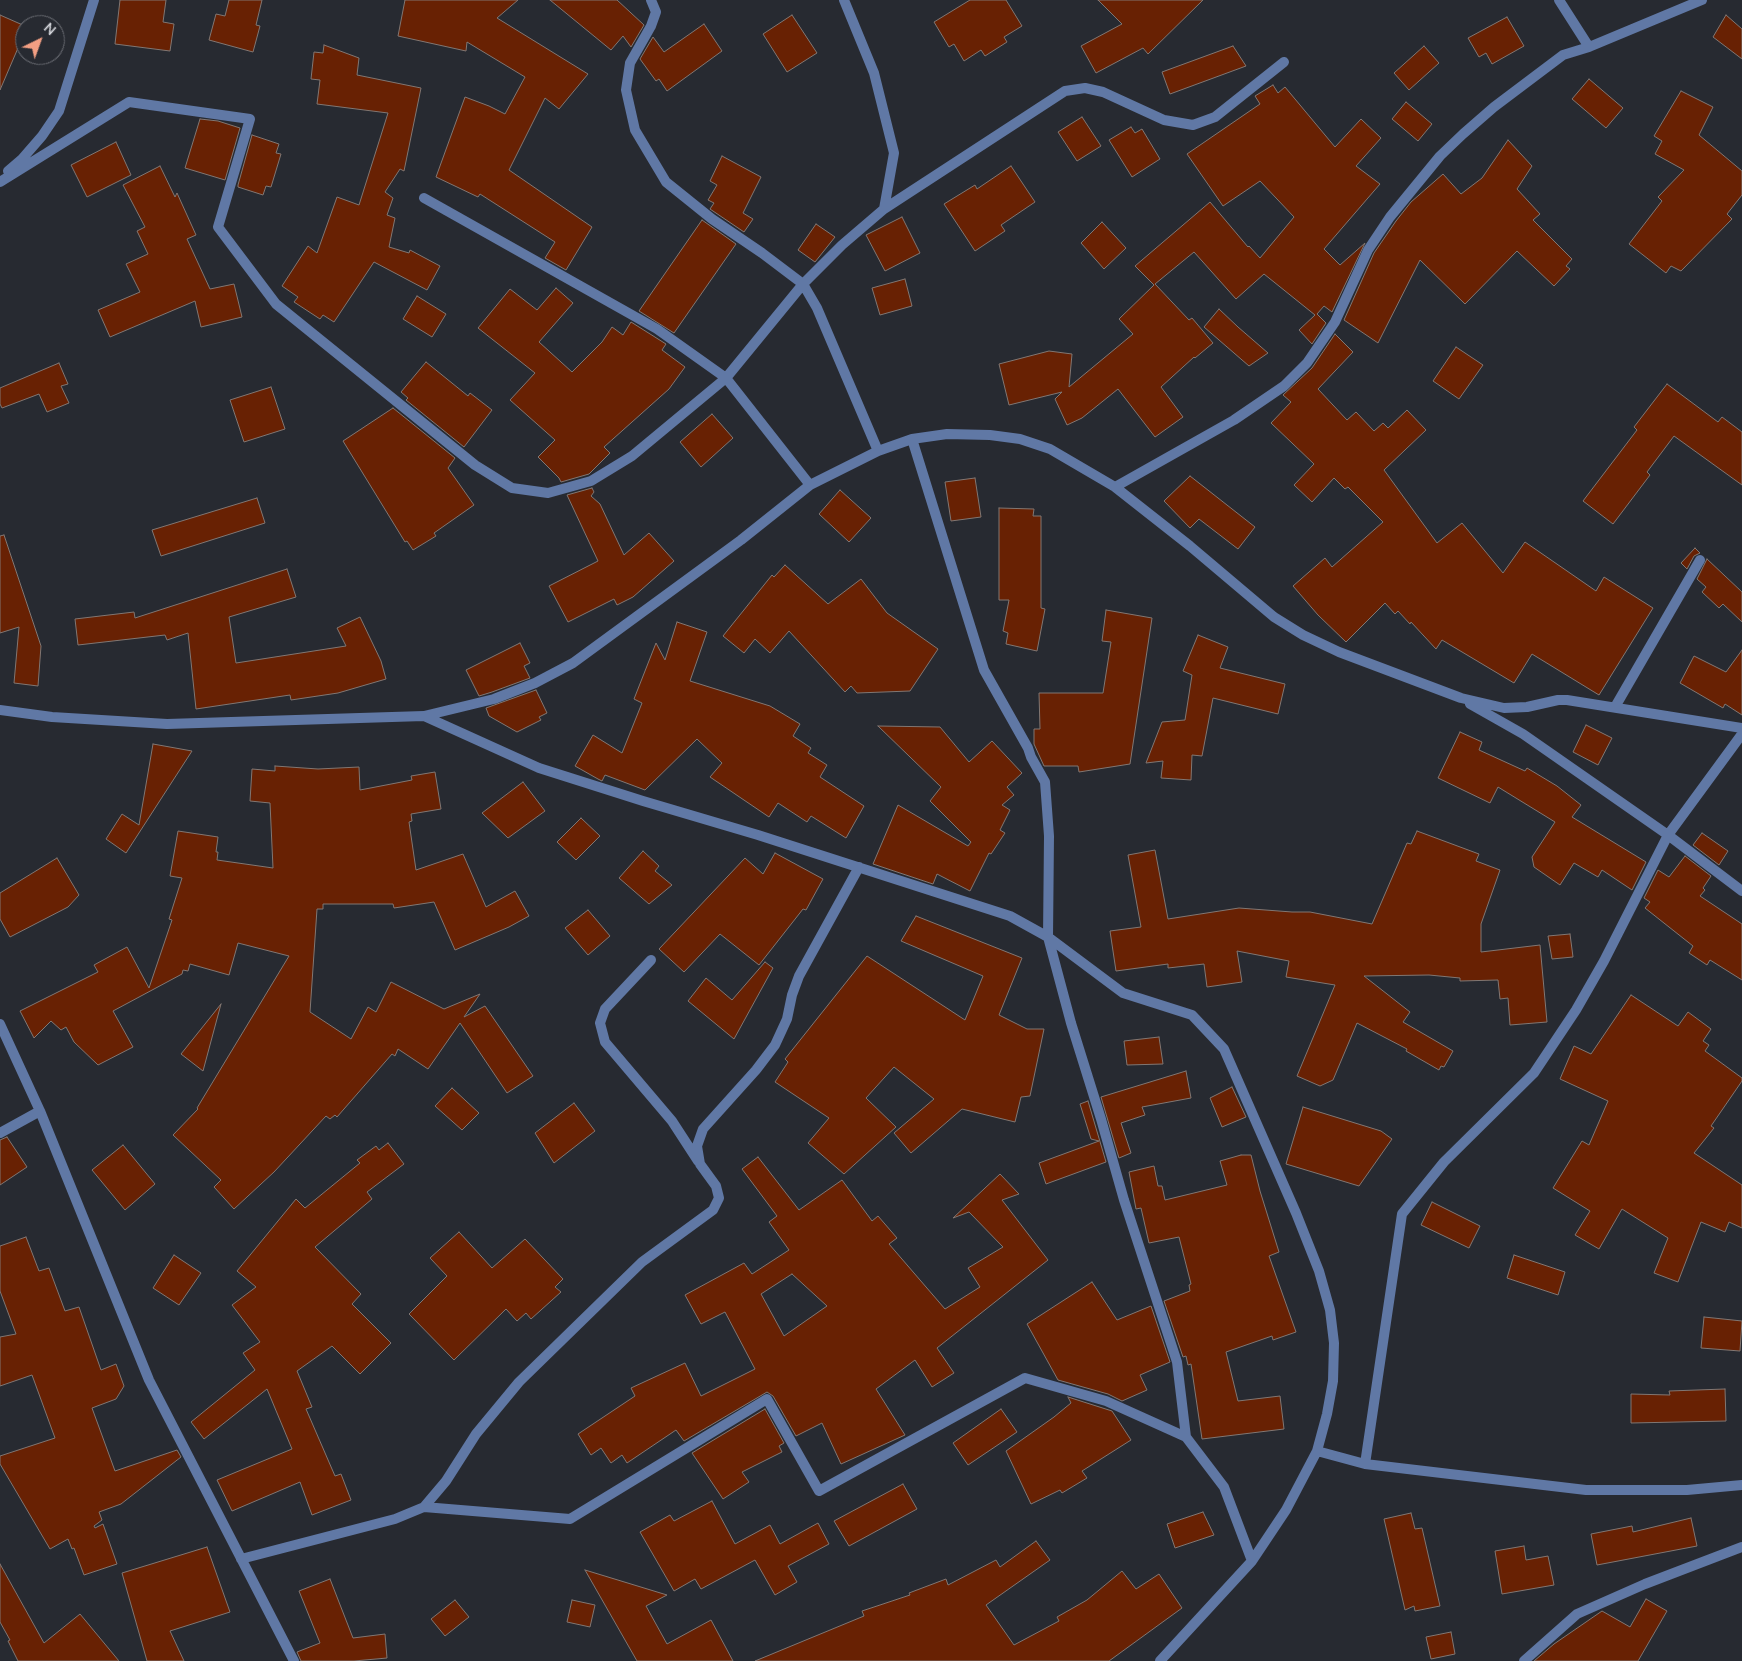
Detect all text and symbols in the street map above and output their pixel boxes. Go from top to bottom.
north arrow [15,15,65,65]
text: N [39,19,60,40]

